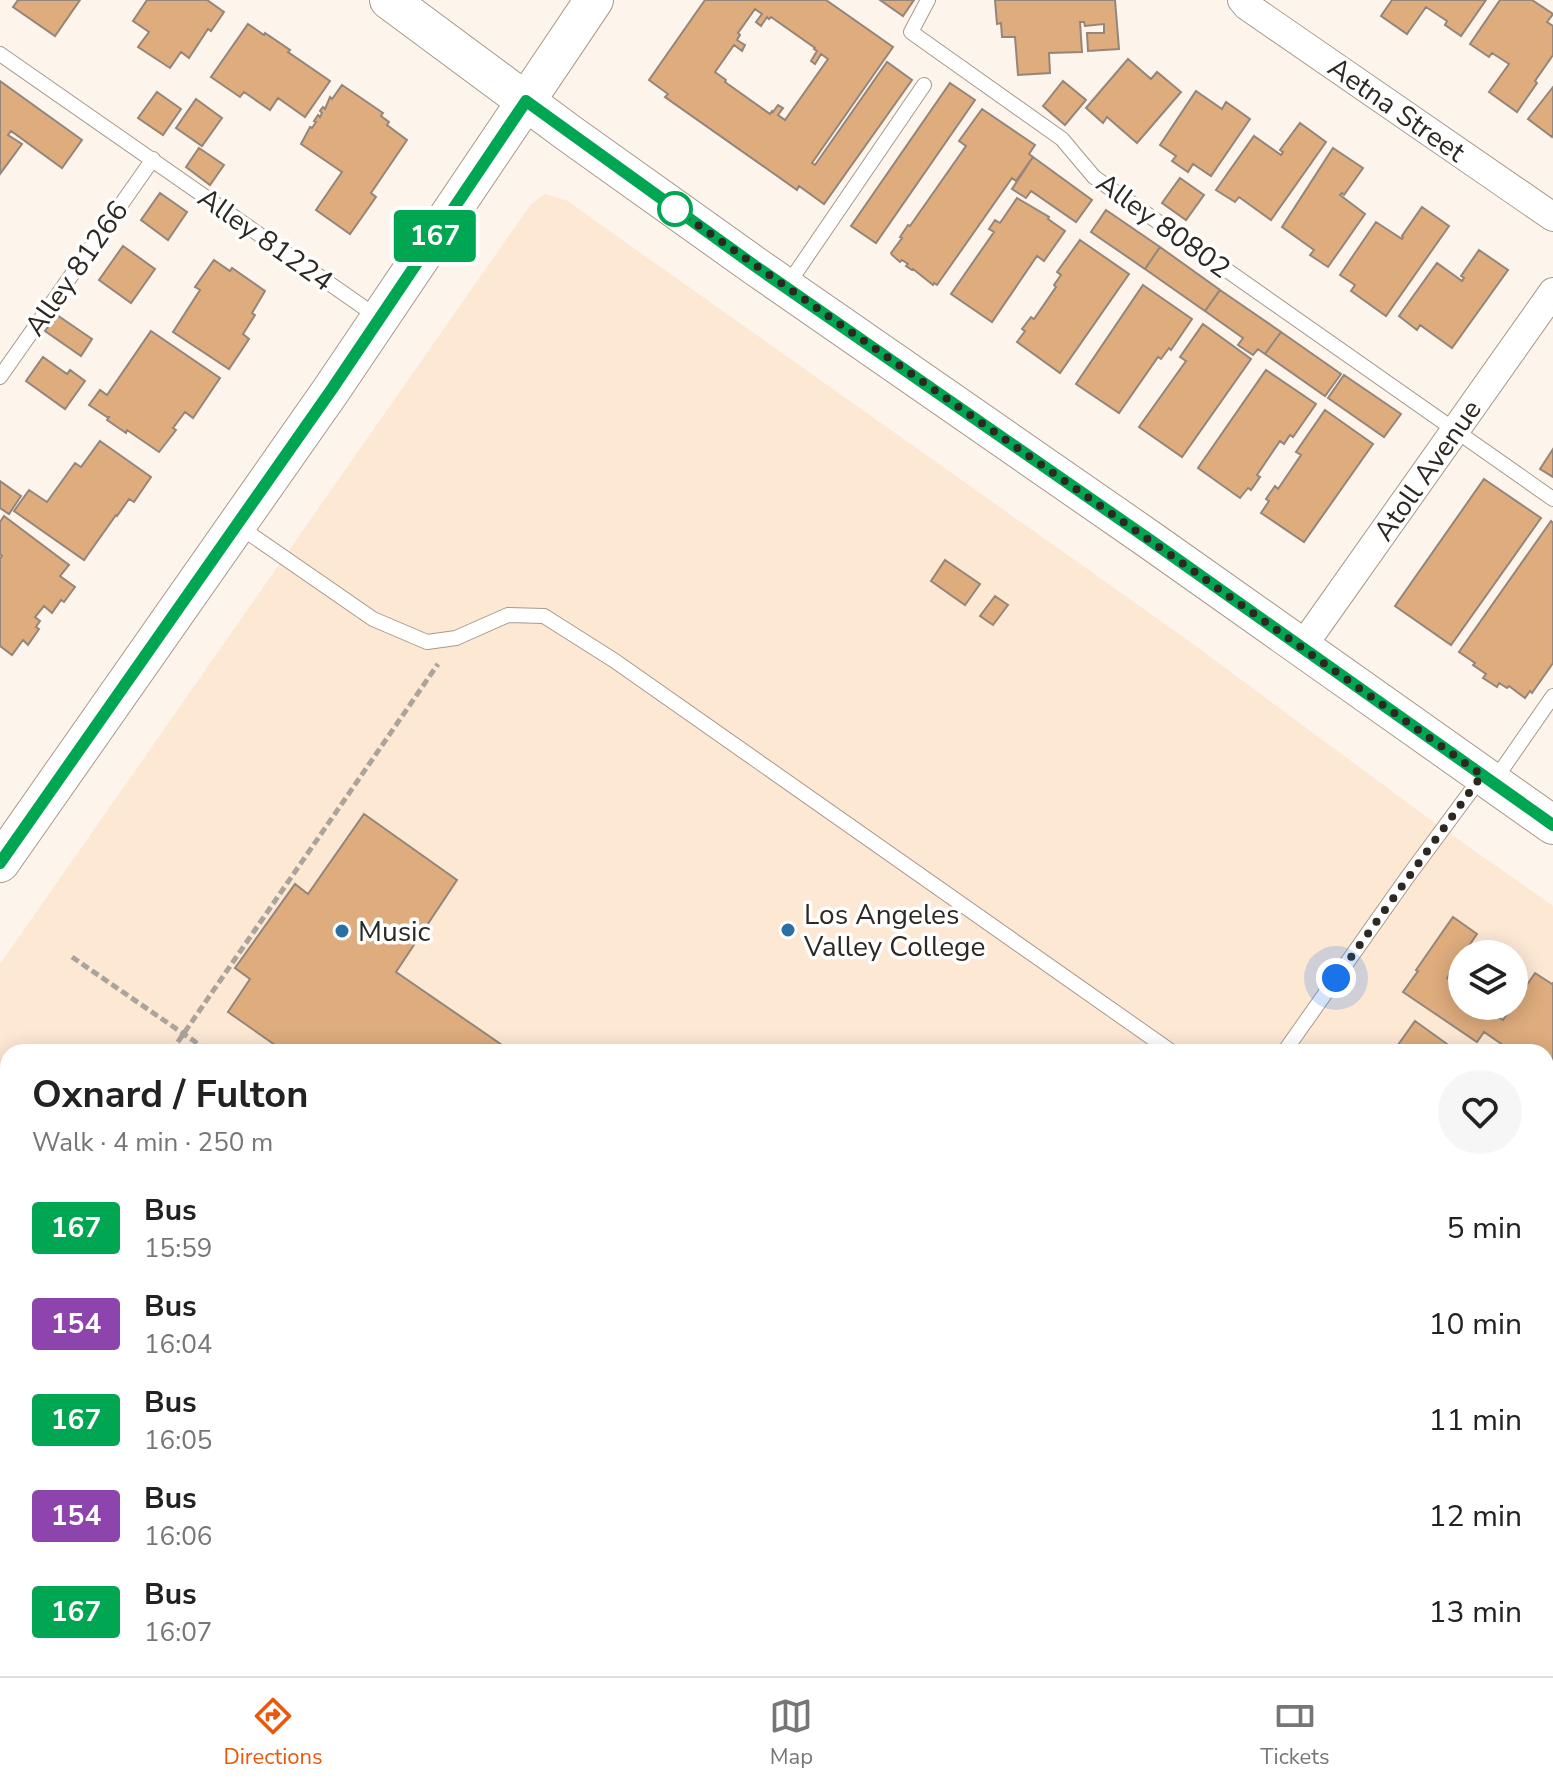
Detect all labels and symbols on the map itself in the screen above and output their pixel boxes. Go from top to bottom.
street label: Aetna Street [1320,49,1473,171]
street label: Alley 80802 [1089,164,1238,287]
street label: Alley 81224 [190,179,341,300]
unlabelled marker [658,192,692,226]
street label: Alley 81266 [16,193,137,344]
line badge: 167 [389,210,481,262]
street label: Atoll Avenue [1365,392,1491,549]
place label: Los Angeles Valley College [803,896,985,966]
place label: Music [358,913,431,951]
marker: Los Angeles Valley College [779,921,797,939]
marker: Music [333,922,351,940]
your location [1316,958,1356,998]

